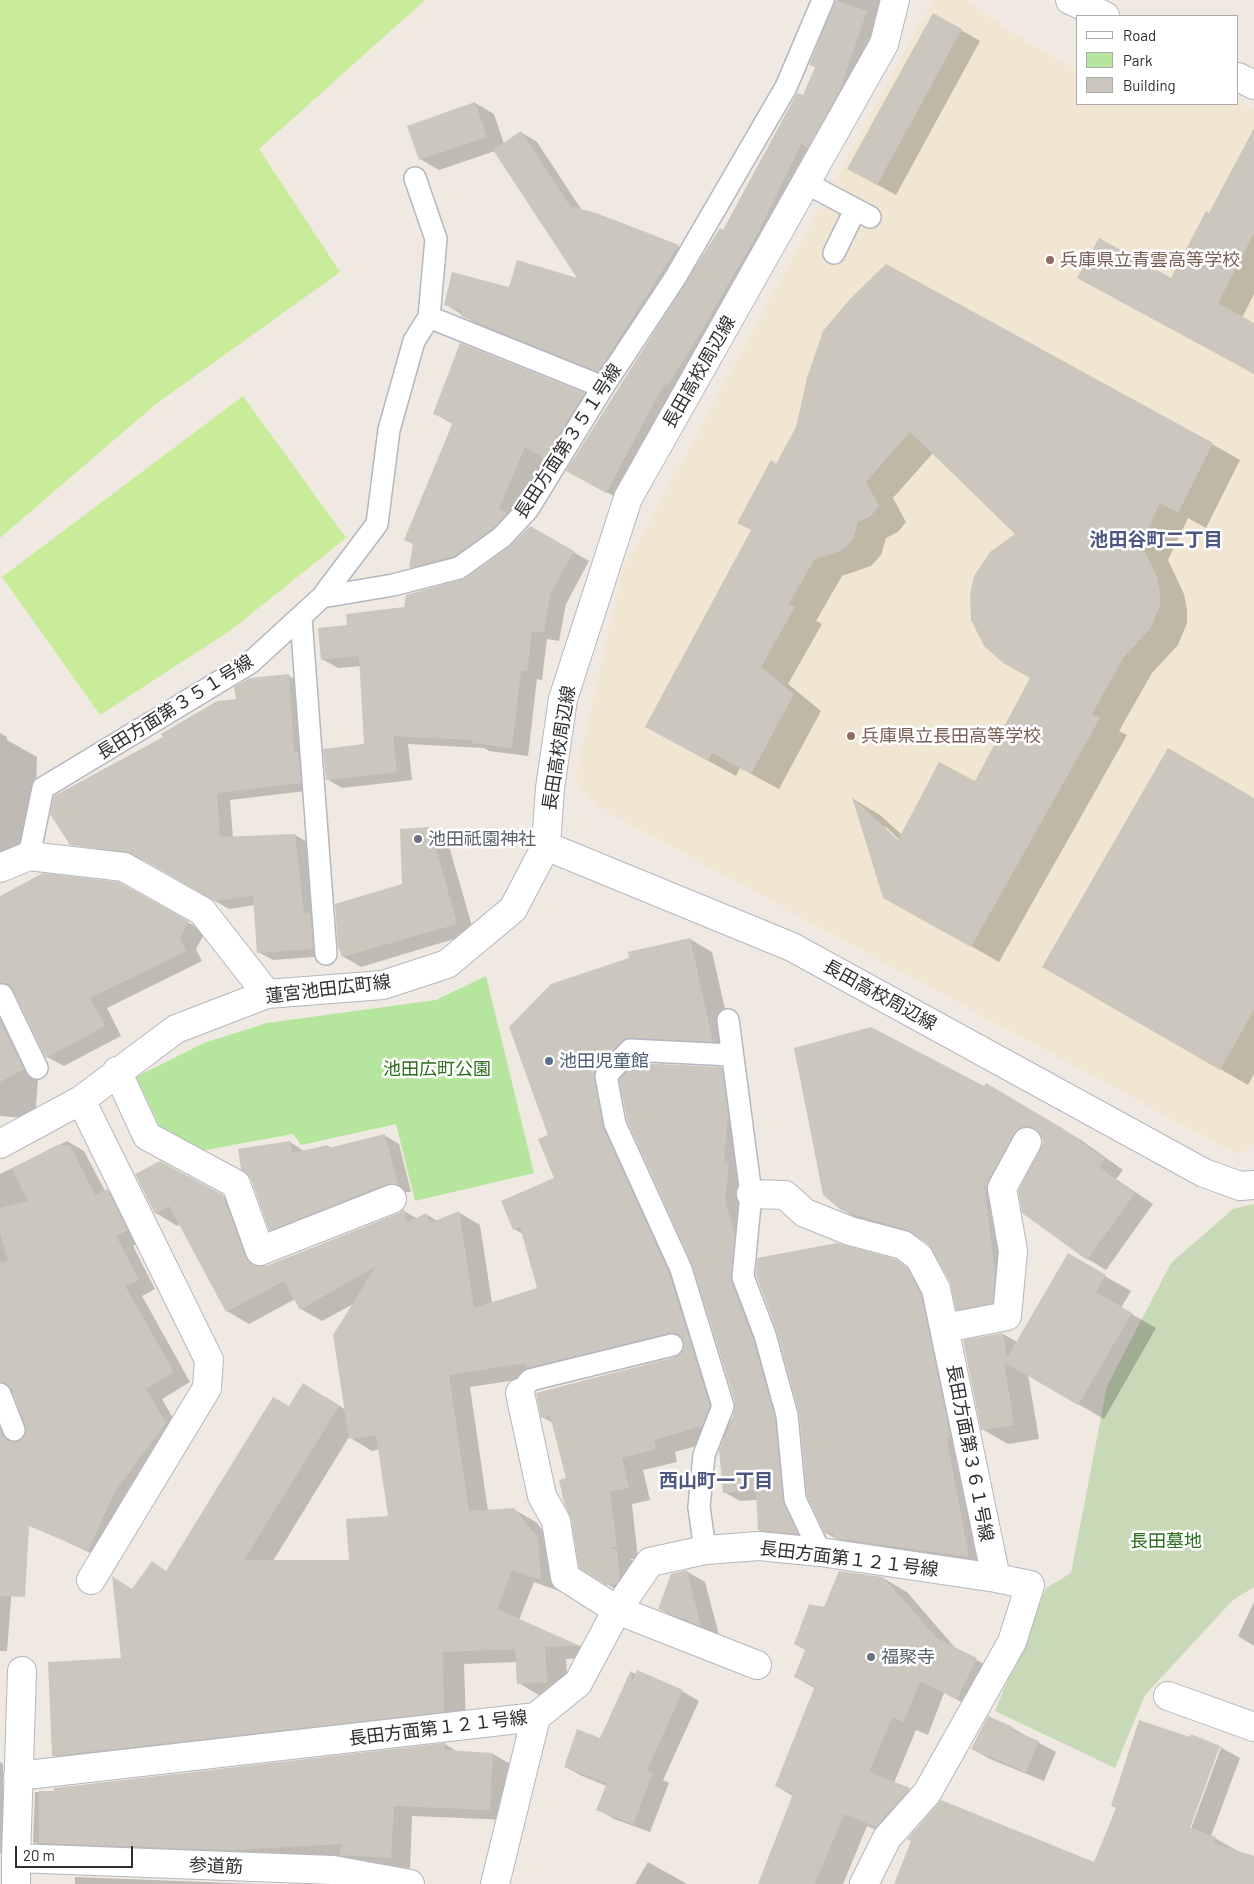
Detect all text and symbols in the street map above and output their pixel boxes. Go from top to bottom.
legend [1076,15,1239,105]
text: Road [1123,26,1156,44]
text: Park [1123,51,1152,69]
text: Building [1123,76,1176,94]
place label: 兵庫県立青雲高等学校 [1060,249,1240,271]
marker: 兵庫県立青雲高等学校 [1044,254,1056,266]
street label: 長田高校周辺線 [658,312,740,432]
street label: 長田方面第３５１号線 [510,360,626,522]
district label: 池田谷町二丁目 [1090,529,1222,551]
street label: 長田方面第３５１号線 [93,650,257,764]
street label: 長田高校周辺線 [538,684,580,812]
place label: 兵庫県立長田高等学校 [861,725,1041,747]
marker: 兵庫県立長田高等学校 [845,730,857,742]
place label: 池田祇園神社 [428,828,536,850]
marker: 池田祇園神社 [412,833,424,845]
street label: 長田高校周辺線 [820,955,940,1035]
street label: 蓮宮池田広町線 [264,971,392,1007]
place label: 池田児童館 [559,1050,649,1072]
marker: 池田児童館 [543,1055,555,1067]
park label: 池田広町公園 [383,1058,491,1080]
street label: 長田方面第３６１号線 [942,1363,998,1543]
district label: 西山町一丁目 [659,1470,773,1492]
park label: 長田墓地 [1130,1530,1202,1552]
street label: 長田方面第１２１号線 [758,1537,940,1581]
place label: 福聚寺 [881,1646,935,1668]
marker: 福聚寺 [865,1651,877,1663]
street label: 長田方面第１２１号線 [347,1706,529,1750]
scale bar [18,1836,135,1868]
text: 20 m [23,1846,55,1864]
street label: 参道筋 [189,1854,243,1878]

